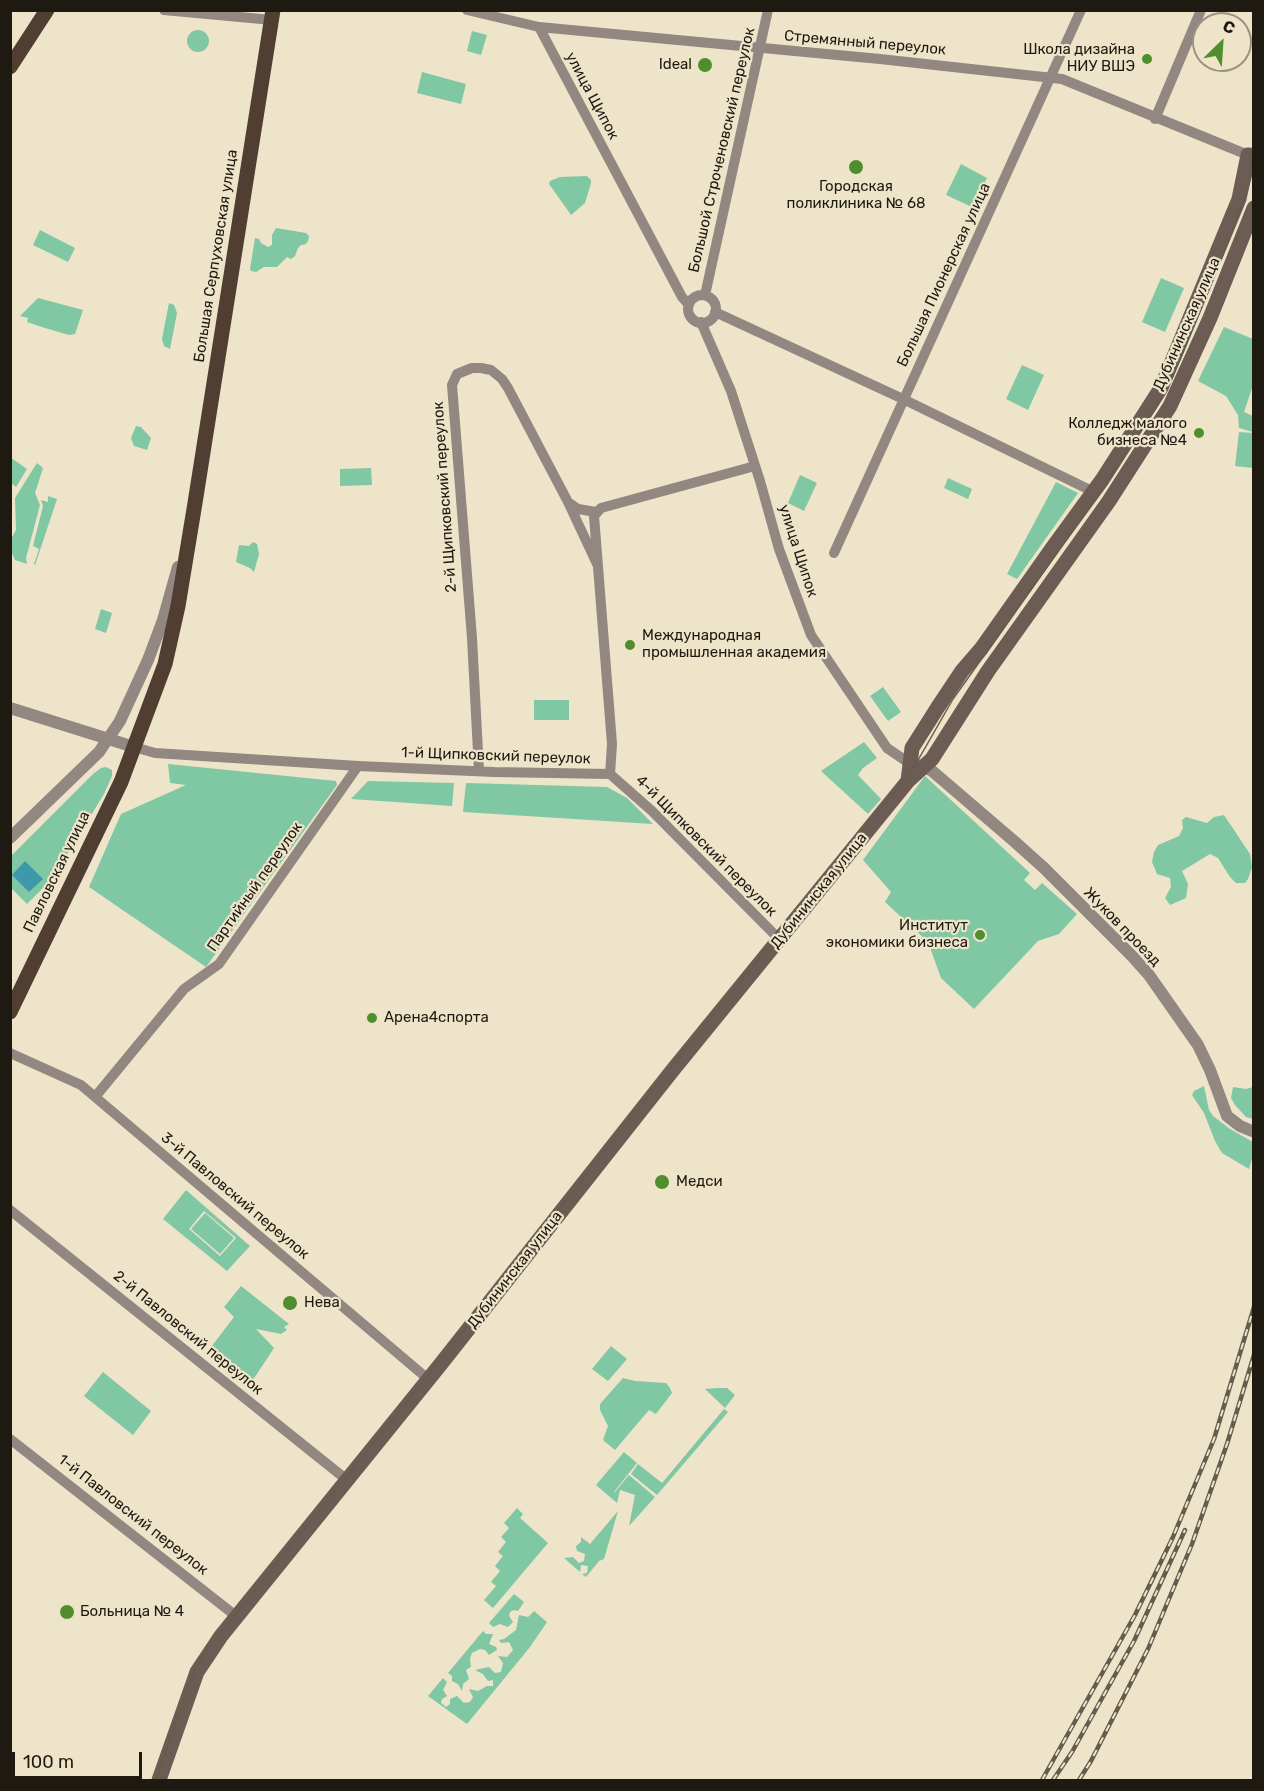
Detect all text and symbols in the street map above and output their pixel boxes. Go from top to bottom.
north arrow [1192,12,1252,72]
text: С [1220,16,1238,38]
street label: Большой Строченовский переулок [685,26,759,274]
street label: Стремянный переулок [783,27,947,59]
place label: Школа дизайна НИУ ВШЭ [1023,41,1135,76]
street label: улица Щипок [561,49,623,143]
marker: Школа дизайна НИУ ВШЭ [1140,52,1154,66]
place label: Ideal [659,56,692,74]
marker: Ideal [696,56,714,74]
street label: Большая Серпуховская улица [190,148,242,364]
marker: Городская поликлиника № 68 [847,158,865,176]
place label: Городская поликлиника № 68 [787,178,925,213]
street label: Большая Пионерская улица [893,180,995,370]
street label: Дубининская улица [1150,255,1224,393]
street label: 2-й Щипковский переулок [429,401,461,593]
place label: Колледж малого бизнеса №4 [1068,415,1187,450]
marker: Колледж малого бизнеса №4 [1192,426,1206,440]
street label: улица Щипок [775,502,821,600]
place label: Международная промышленная академия [642,627,826,662]
marker: Международная промышленная академия [623,638,637,652]
street label: 1-й Щипковский переулок [401,744,591,768]
street label: 4-й Щипковский переулок [632,772,780,920]
street label: Павловская улица [20,808,94,936]
street label: Партийный переулок [204,819,306,955]
street label: Дубининская улица [767,830,871,952]
street label: Жуков проезд [1080,884,1164,970]
place label: Институт экономики бизнеса [826,917,968,952]
marker: Институт экономики бизнеса [973,928,987,942]
place label: Арена4спорта [384,1009,489,1027]
marker: Арена4спорта [365,1011,379,1025]
street label: 3-й Павловский переулок [157,1129,313,1263]
marker: Медси [653,1173,671,1191]
place label: Медси [676,1173,723,1191]
street label: Дубининская улица [464,1208,566,1332]
street label: 2-й Павловский переулок [110,1267,266,1399]
marker: Нева [281,1294,299,1312]
place label: Нева [304,1294,340,1312]
street label: 1-й Павловский переулок [54,1451,212,1579]
marker: Больница № 4 [58,1603,76,1621]
place label: Больница № 4 [80,1603,184,1621]
scale bar [15,1740,146,1778]
text: 100 m [23,1751,74,1773]

